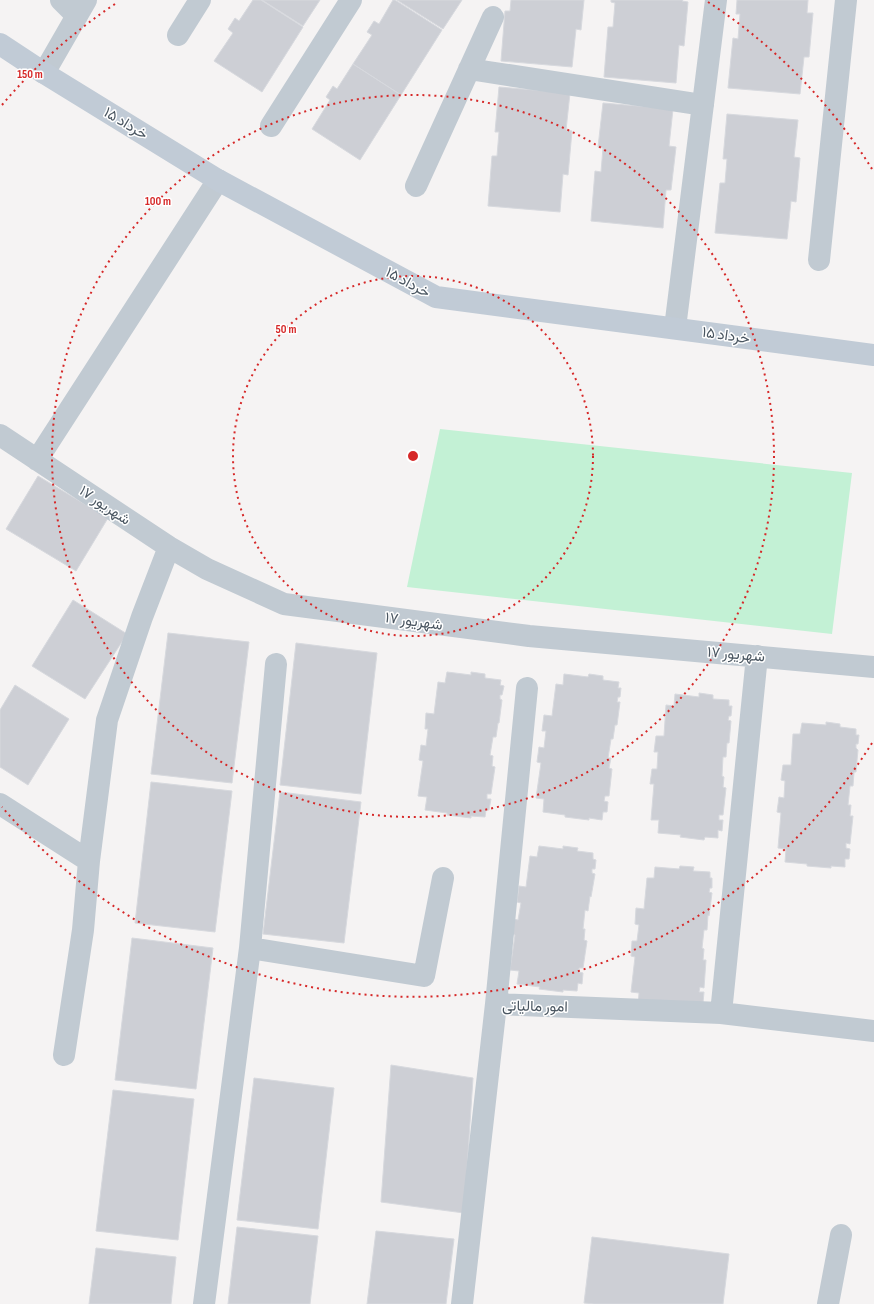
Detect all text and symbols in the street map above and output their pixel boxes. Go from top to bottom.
text: 150 m [17,67,43,82]
street label: ۱۵ خرداد [100,103,151,144]
text: 100 m [145,194,171,209]
street label: ۱۵ خرداد [382,263,433,302]
text: 50 m [276,322,296,337]
street label: ۱۵ خرداد [701,323,751,348]
centre of rings [406,449,420,463]
street label: ۱۷ شهریور [75,481,134,530]
street label: ۱۷ شهریور [384,608,444,635]
street label: ۱۷ شهریور [706,643,766,667]
street label: امور مالیاتی [502,996,568,1017]

